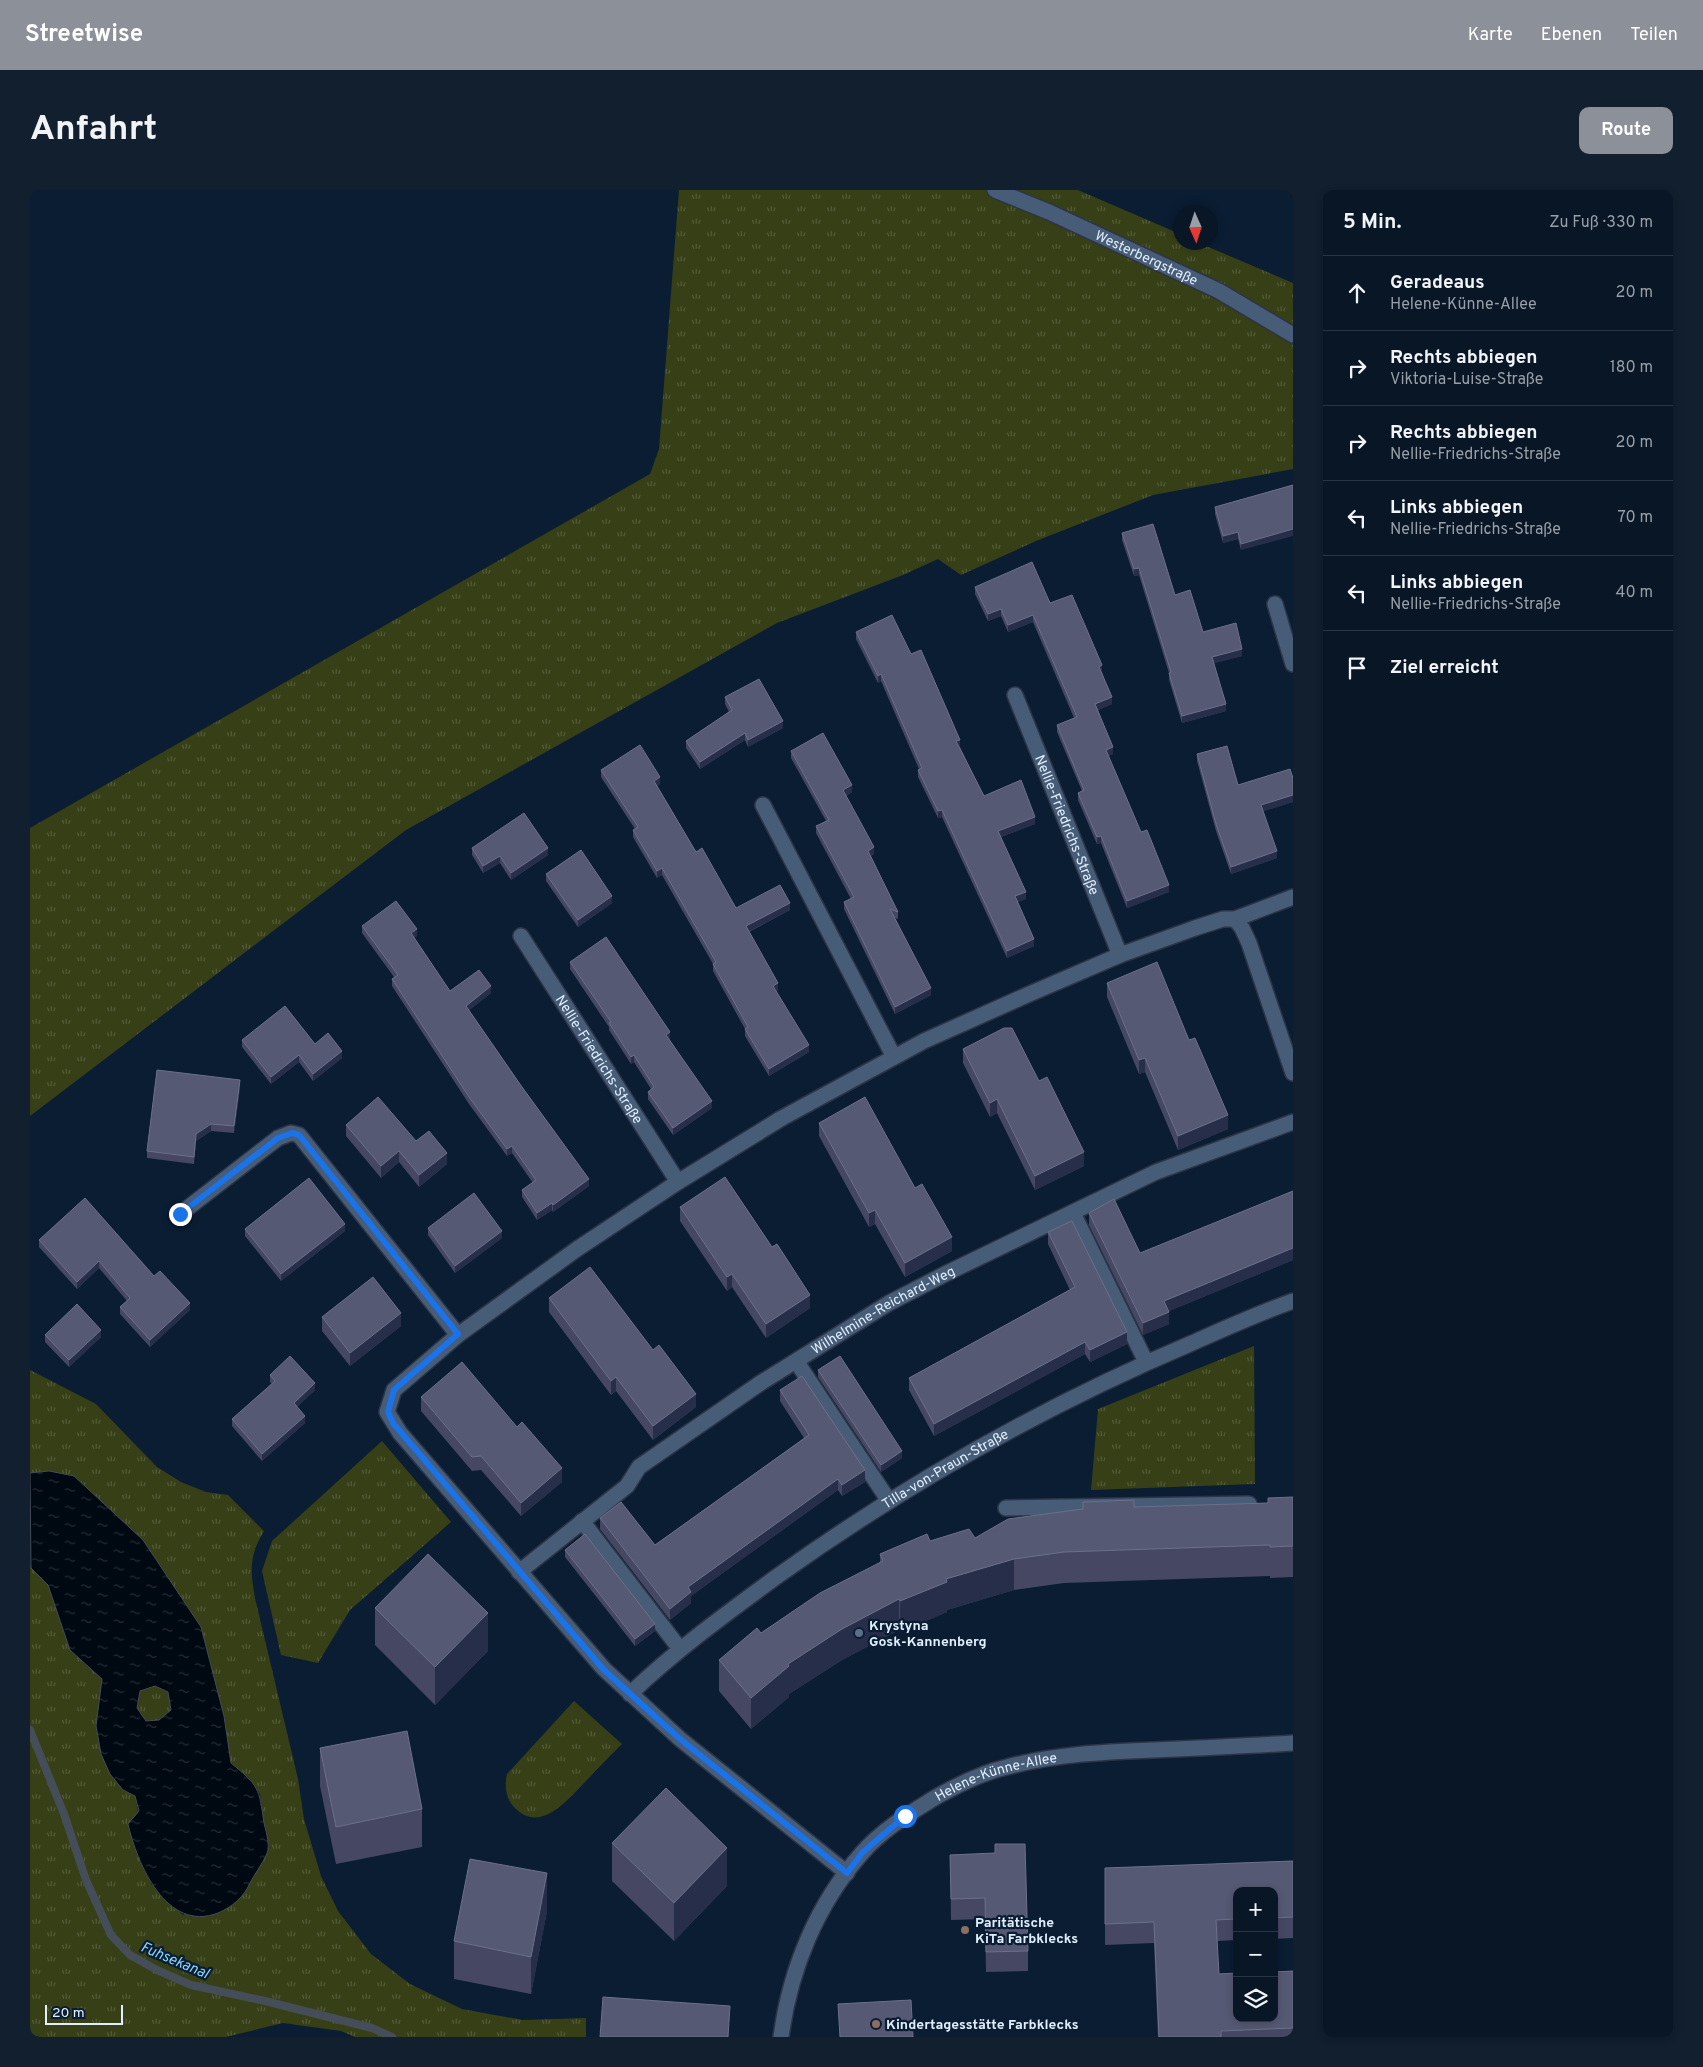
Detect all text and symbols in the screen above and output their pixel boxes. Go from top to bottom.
text: Streetwise [25,20,143,50]
text: Karte [1468,24,1513,47]
text: Ebenen [1541,24,1602,47]
text: Teilen [1630,24,1678,47]
button: Route [1579,107,1673,154]
text: Anfahrt [30,108,157,152]
north arrow [1173,205,1218,250]
text: 5 Min. [1343,209,1402,236]
text: Zu Fuß · 330 m [1549,213,1653,233]
street label: Westerbergstraße [1092,228,1200,290]
text: Geradeaus [1390,271,1485,295]
icon: ahead [1343,279,1371,307]
text: 20 m [1616,283,1653,303]
text: Helene-Künne-Allee [1390,295,1537,315]
text: Rechts abbiegen [1390,346,1538,370]
icon: right [1343,354,1371,382]
text: 180 m [1610,358,1653,378]
text: Viktoria-Luise-Straße [1390,370,1543,390]
text: Rechts abbiegen [1390,421,1538,445]
icon: right [1343,429,1371,457]
text: 20 m [1616,433,1653,453]
text: Nellie-Friedrichs-Straße [1390,445,1561,465]
text: Links abbiegen [1390,496,1523,520]
icon: left [1343,504,1371,532]
text: 70 m [1618,508,1653,528]
text: Nellie-Friedrichs-Straße [1390,520,1561,540]
text: Links abbiegen [1390,571,1523,595]
icon: left [1343,579,1371,607]
text: 40 m [1615,583,1653,603]
text: Nellie-Friedrichs-Straße [1390,595,1561,615]
icon: arrive [1343,654,1371,682]
text: Ziel erreicht [1390,656,1499,680]
street label: Nellie-Friedrichs-Straße [1030,753,1102,898]
street label: Nellie-Friedrichs-Straße [551,992,646,1128]
route end [169,1203,192,1226]
street label: Wilhelmine-Reichard-Weg [809,1263,958,1359]
street label: Tilla-von-Praun-Straße [879,1426,1012,1514]
place label: Krystyna Gosk-Kannenberg [869,1618,987,1651]
marker: Krystyna Gosk-Kannenberg [853,1627,865,1639]
street label: Helene-Künne-Allee [932,1750,1058,1806]
route start [894,1805,917,1828]
map controls [1233,1887,1278,2022]
button: + [1233,1887,1278,1932]
place label: Paritätische KiTa Farbklecks [975,1915,1078,1948]
marker: Paritätische KiTa Farbklecks [959,1924,971,1936]
button: − [1233,1932,1278,1977]
water label: Fuhsekanal [137,1938,213,1985]
button: layers [1233,1977,1278,2022]
scale bar [45,2002,122,2025]
text: 20 m [52,2005,85,2022]
place label: Kindertagesstätte Farbklecks [886,2017,1079,2034]
marker: Kindertagesstätte Farbklecks [870,2018,882,2030]

